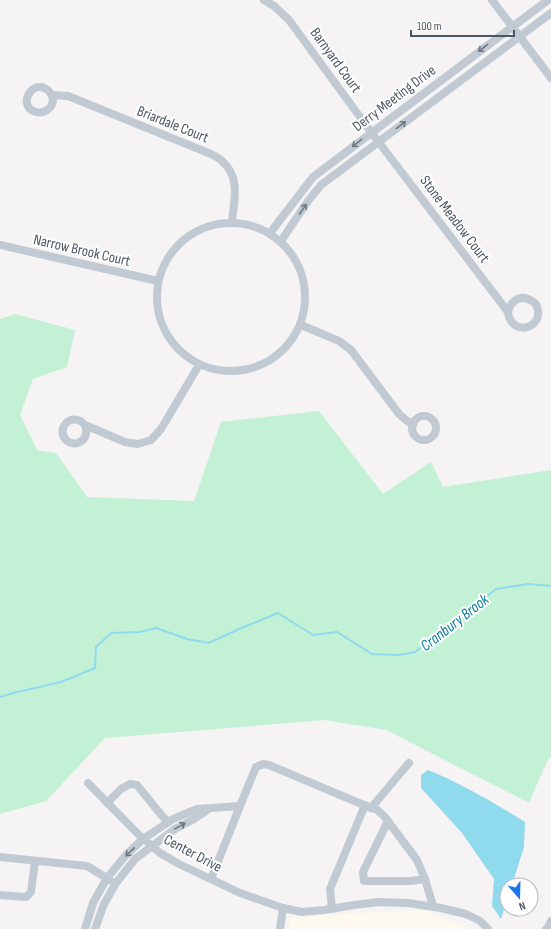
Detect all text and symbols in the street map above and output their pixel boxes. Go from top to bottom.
scale bar [411,12,514,38]
text: 100 m [417,19,442,34]
street label: Barnyard Court [306,24,366,97]
one-way arrow [478,44,489,53]
street label: Derry Meeting Drive [349,61,440,136]
street label: Briardale Court [134,102,212,148]
one-way arrow [396,121,407,129]
one-way arrow [351,139,362,148]
street label: Stone Meadow Court [416,172,494,267]
one-way arrow [299,204,307,215]
street label: Narrow Brook Court [32,230,133,271]
water label: Cranbury Brook [417,590,494,656]
one-way arrow [174,822,186,830]
street label: Center Drive [160,830,225,877]
one-way arrow [125,847,135,856]
north arrow [499,877,539,917]
text: N [517,899,527,913]

